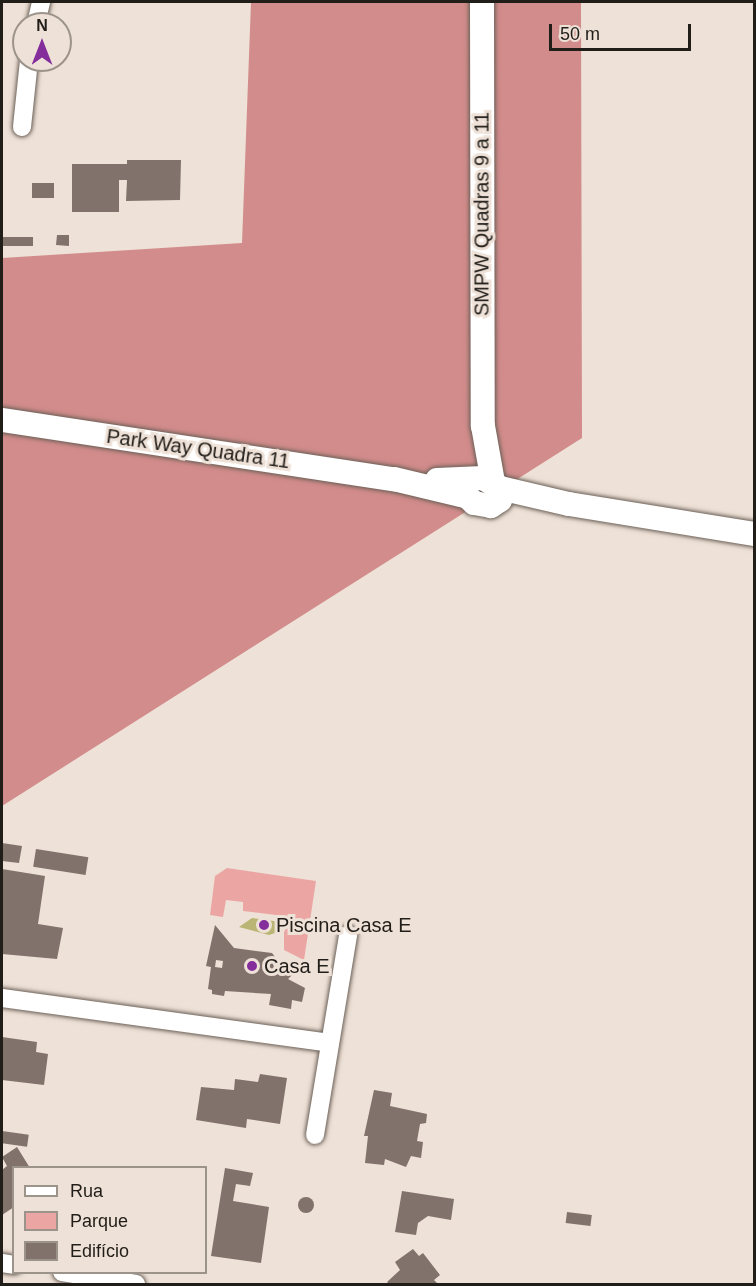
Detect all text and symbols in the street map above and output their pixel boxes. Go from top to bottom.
north arrow [12,12,72,72]
scale bar [552,12,694,50]
text: N [36,17,48,34]
text: 50 m [560,24,600,44]
street label: SMPW Quadras 9 a 11 [470,112,494,316]
street label: Park Way Quadra 11 [105,424,291,474]
place label: Piscina Casa E [276,913,412,937]
marker: Piscina Casa E [257,918,271,932]
place label: Casa E [264,954,330,978]
marker: Casa E [245,959,259,973]
legend [12,1166,207,1274]
text: Rua [70,1181,103,1201]
text: Parque [70,1211,128,1231]
text: Edifício [70,1241,129,1261]

